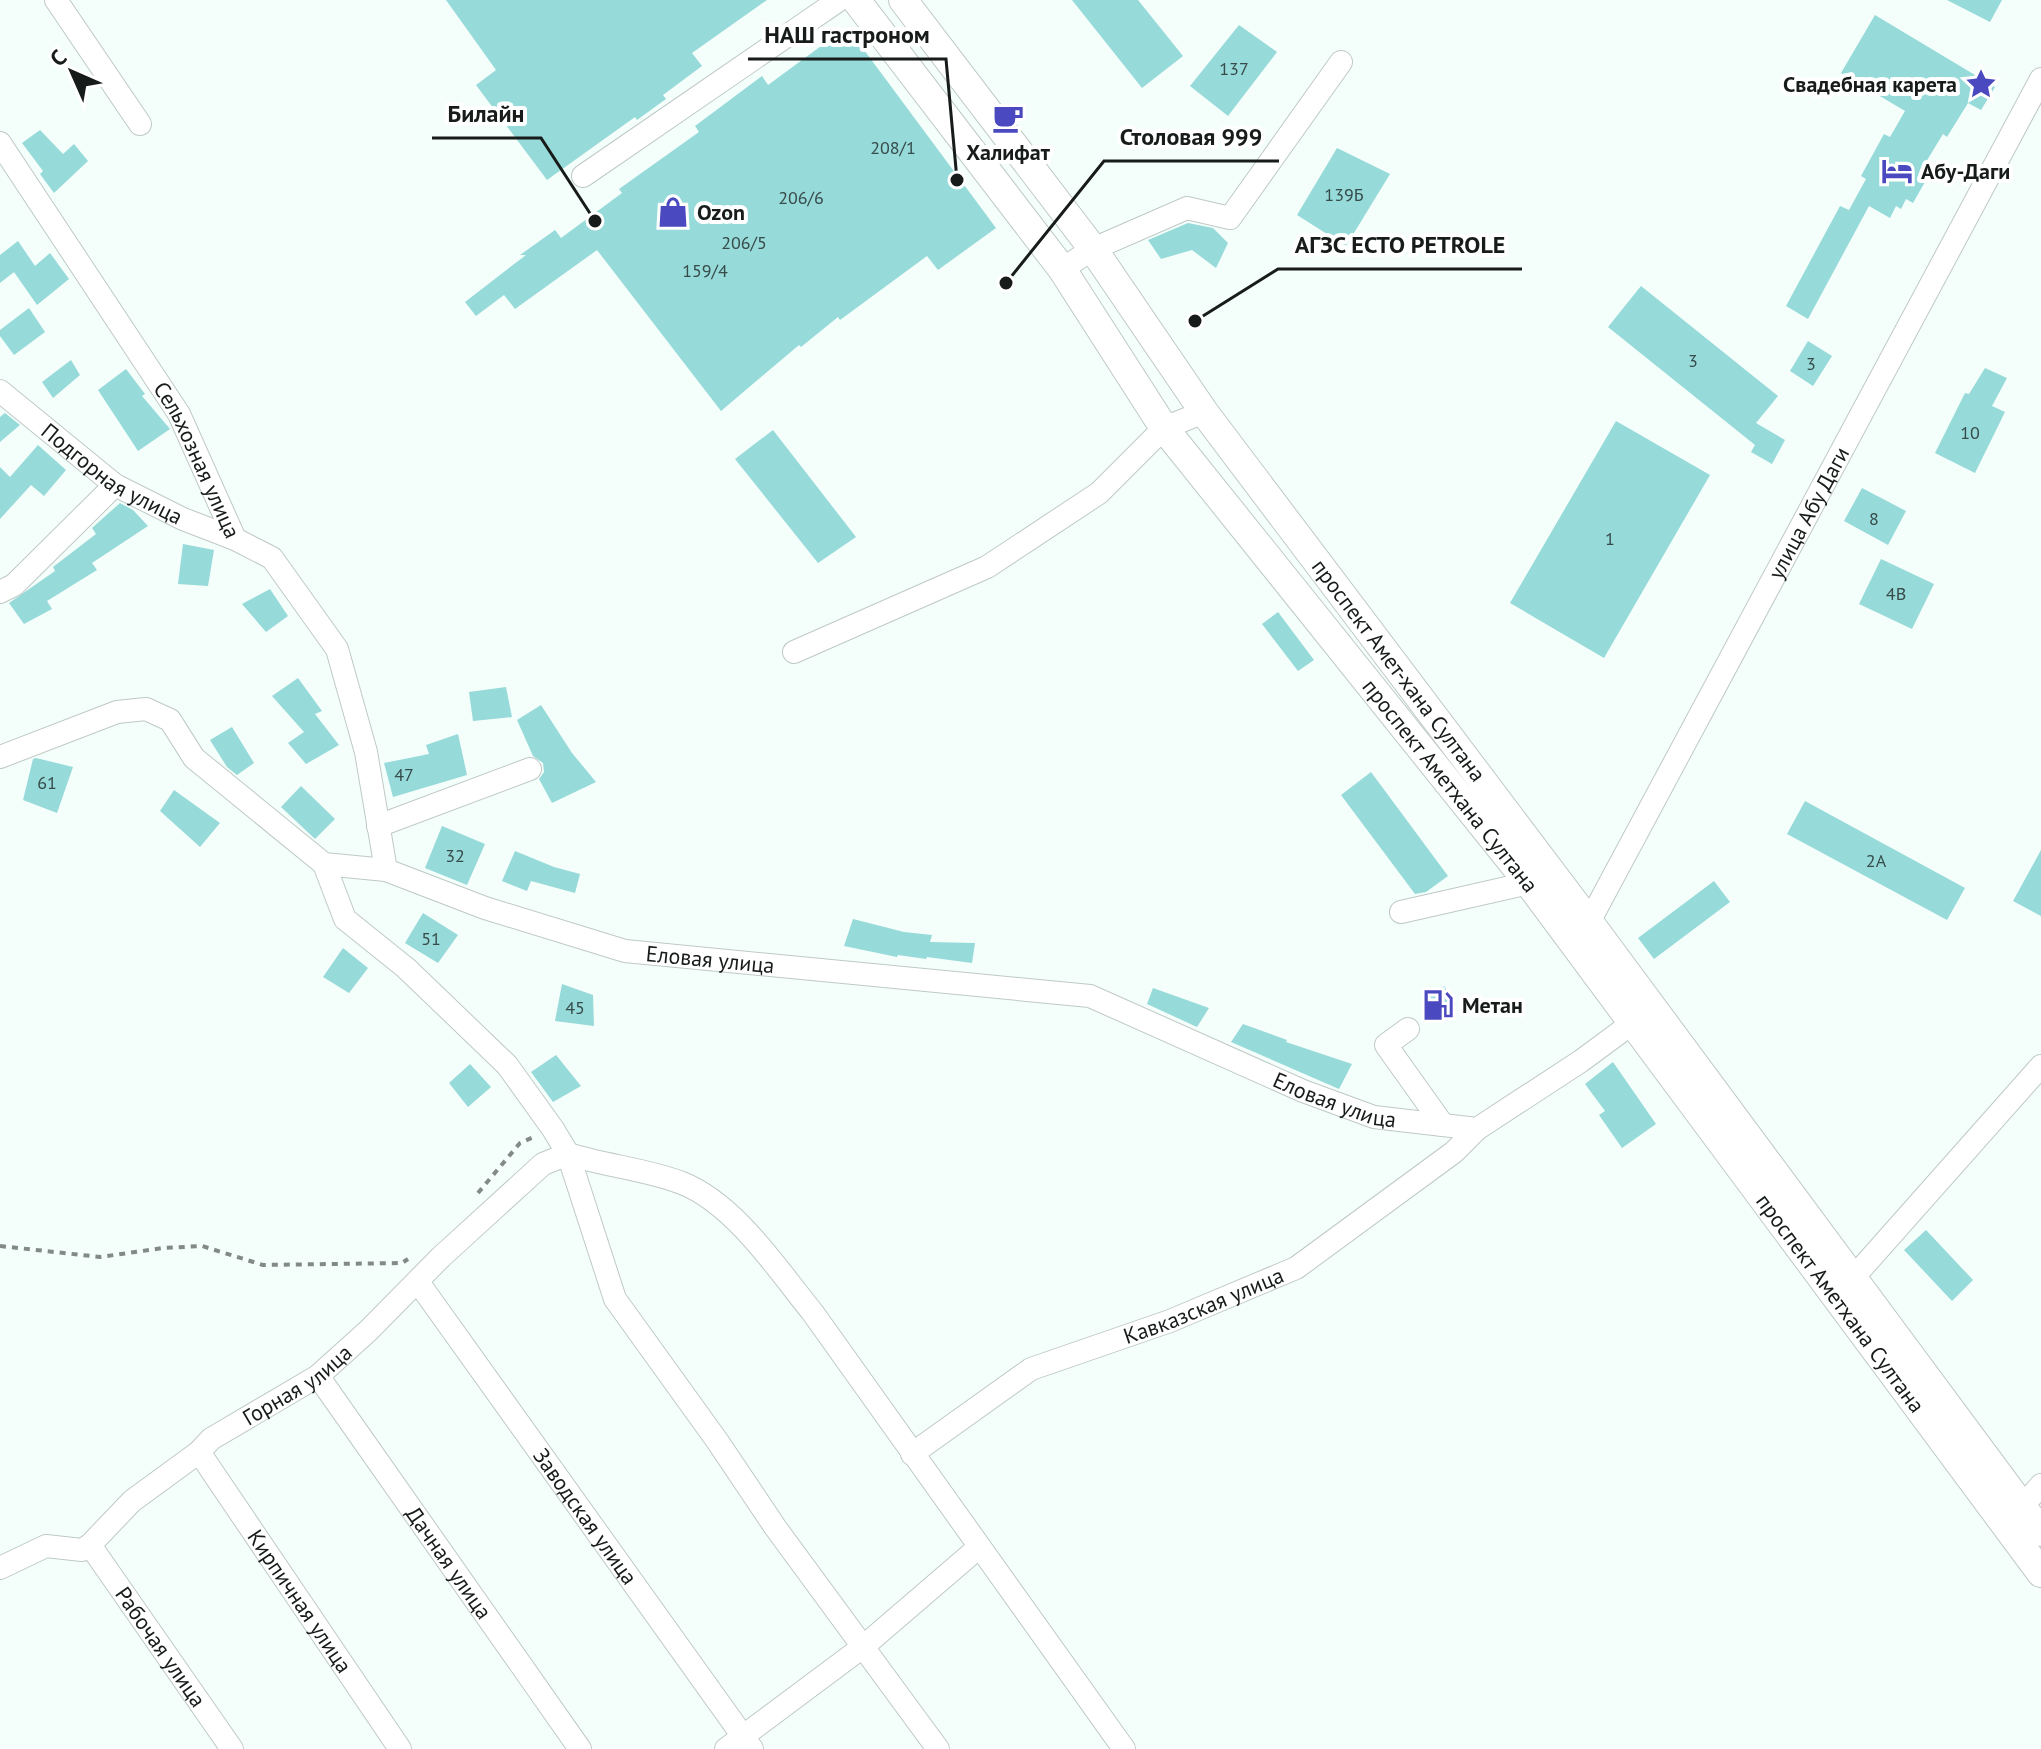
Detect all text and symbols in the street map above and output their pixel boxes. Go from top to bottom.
callout: НАШ гастроном [748,11,946,59]
text: НАШ гастроном [764,19,930,50]
north arrow [32,32,112,112]
text: С [44,44,72,72]
house number: 137 [1219,57,1249,80]
place icon: Свадебная карета [1964,67,1998,101]
place label: Свадебная карета [1783,70,1957,98]
callout: Билайн [432,90,541,138]
text: Билайн [448,98,525,129]
cafe icon: Халифат [991,101,1025,135]
callout: Столовая 999 [1104,113,1279,161]
text: Столовая 999 [1120,121,1262,152]
house number: 208/1 [870,136,916,159]
place label: Халифат [966,138,1051,166]
hotel icon: Абу-Даги [1880,154,1914,188]
place label: Абу-Даги [1921,157,2010,185]
house number: 139Б [1324,183,1364,206]
house number: 206/6 [778,186,824,209]
shop icon: Ozon [656,195,690,229]
place label: Ozon [697,198,745,226]
callout: АГЗС ECTO PETROLE [1278,221,1522,269]
text: АГЗС ECTO PETROLE [1295,229,1505,260]
house number: 206/5 [721,231,767,254]
house number: 159/4 [682,259,728,282]
house number: 3 [1688,349,1698,372]
house number: 3 [1806,352,1816,375]
street label: Сельхозная улица [147,376,247,542]
street label: Подгорная улица [36,417,187,531]
house number: 10 [1960,421,1980,444]
street label: улица Абу Даги [1762,442,1855,584]
house number: 8 [1869,507,1879,530]
house number: 1 [1605,527,1615,550]
street label: проспект Амет-хана Султана [1306,553,1492,787]
house number: 4В [1886,582,1906,605]
street label: проспект Аметхана Султана [1357,673,1545,898]
house number: 47 [394,763,414,786]
house number: 61 [37,771,57,794]
house number: 32 [445,844,465,867]
house number: 2А [1866,849,1887,872]
house number: 51 [421,927,441,950]
street label: Еловая улица [645,939,776,979]
fuel station icon: Метан [1421,988,1455,1022]
place label: Метан [1462,991,1523,1019]
house number: 45 [565,996,585,1019]
street label: Еловая улица [1269,1065,1398,1133]
street label: проспект Аметхана Султана [1750,1188,1931,1418]
street label: Кавказская улица [1120,1261,1288,1350]
street label: Горная улица [237,1338,358,1431]
street label: Заводская улица [527,1443,644,1590]
street label: Дачная улица [400,1501,498,1624]
street label: Кирпичная улица [241,1524,358,1678]
street label: Рабочая улица [109,1581,212,1712]

